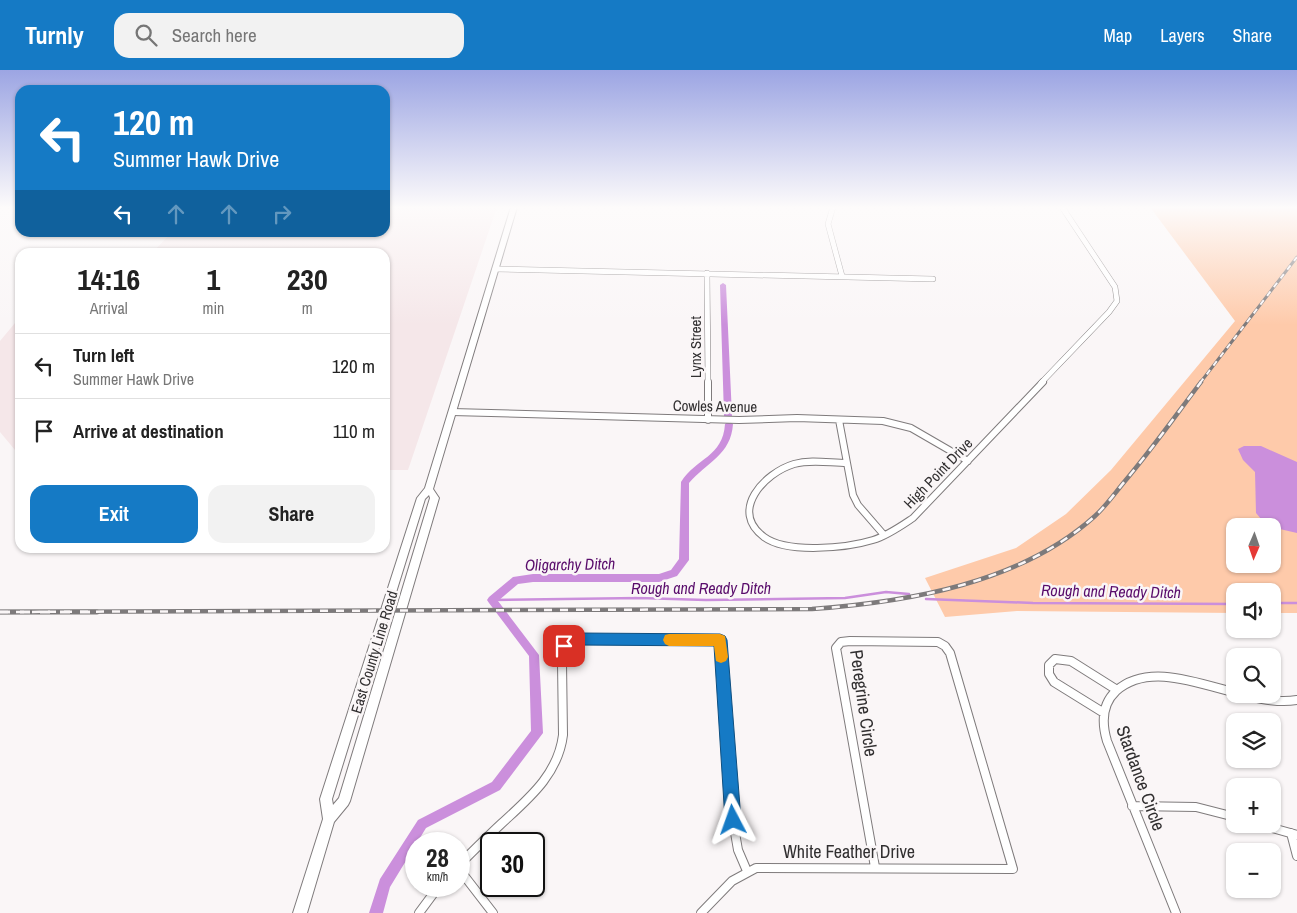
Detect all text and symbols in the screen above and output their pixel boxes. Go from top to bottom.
search box [114,13,464,58]
text: Turnly [25,19,84,51]
icon: search [132,21,160,49]
text: Search here [172,22,257,48]
text: Map [1104,23,1132,48]
text: Layers [1160,23,1205,48]
text: Share [1233,23,1272,48]
text: 120 m [113,99,194,146]
icon: left [30,105,95,170]
text: Summer Hawk Drive [113,144,279,174]
icon: left [109,200,137,228]
icon: ahead [162,200,190,228]
icon: ahead [215,200,243,228]
icon: right [268,200,296,228]
text: 14:16 [77,259,140,299]
text: 1 [207,259,220,299]
text: 230 [287,259,328,299]
text: Arrival [90,297,128,319]
text: min [202,297,224,319]
text: m [302,297,313,319]
street label: Lynx Street [685,316,706,378]
text: Turn left [73,342,134,368]
icon: left [30,352,58,380]
text: 120 m [332,353,375,379]
text: Summer Hawk Drive [73,368,194,390]
street label: Cowles Avenue [673,395,758,417]
icon: arrive [30,417,58,445]
text: Arrive at destination [73,418,224,444]
text: 110 m [333,418,375,444]
street label: High Point Drive [899,433,977,513]
button: Exit [30,485,198,543]
button: Share [208,485,375,543]
north arrow [1226,518,1281,572]
map controls [1226,518,1281,898]
water label: Oligarchy Ditch [525,552,615,576]
water label: Rough and Ready Ditch [631,577,771,599]
water label: Rough and Ready Ditch [1041,579,1181,603]
button: sound [1226,583,1281,638]
street label: East County Line Road [345,588,403,716]
pin [543,625,585,667]
icon: arrive [550,632,578,660]
street label: Peregrine Circle [844,648,884,758]
button: search [1226,648,1281,703]
button: layers [1226,713,1281,768]
street label: Stardance Circle [1110,722,1172,834]
button: + [1226,778,1281,833]
position arrow [706,793,758,845]
speed limit sign: 30 [480,832,545,897]
street label: White Feather Drive [783,839,915,864]
text: 28 [426,841,449,875]
button: − [1226,843,1281,898]
text: km/h [427,869,448,885]

